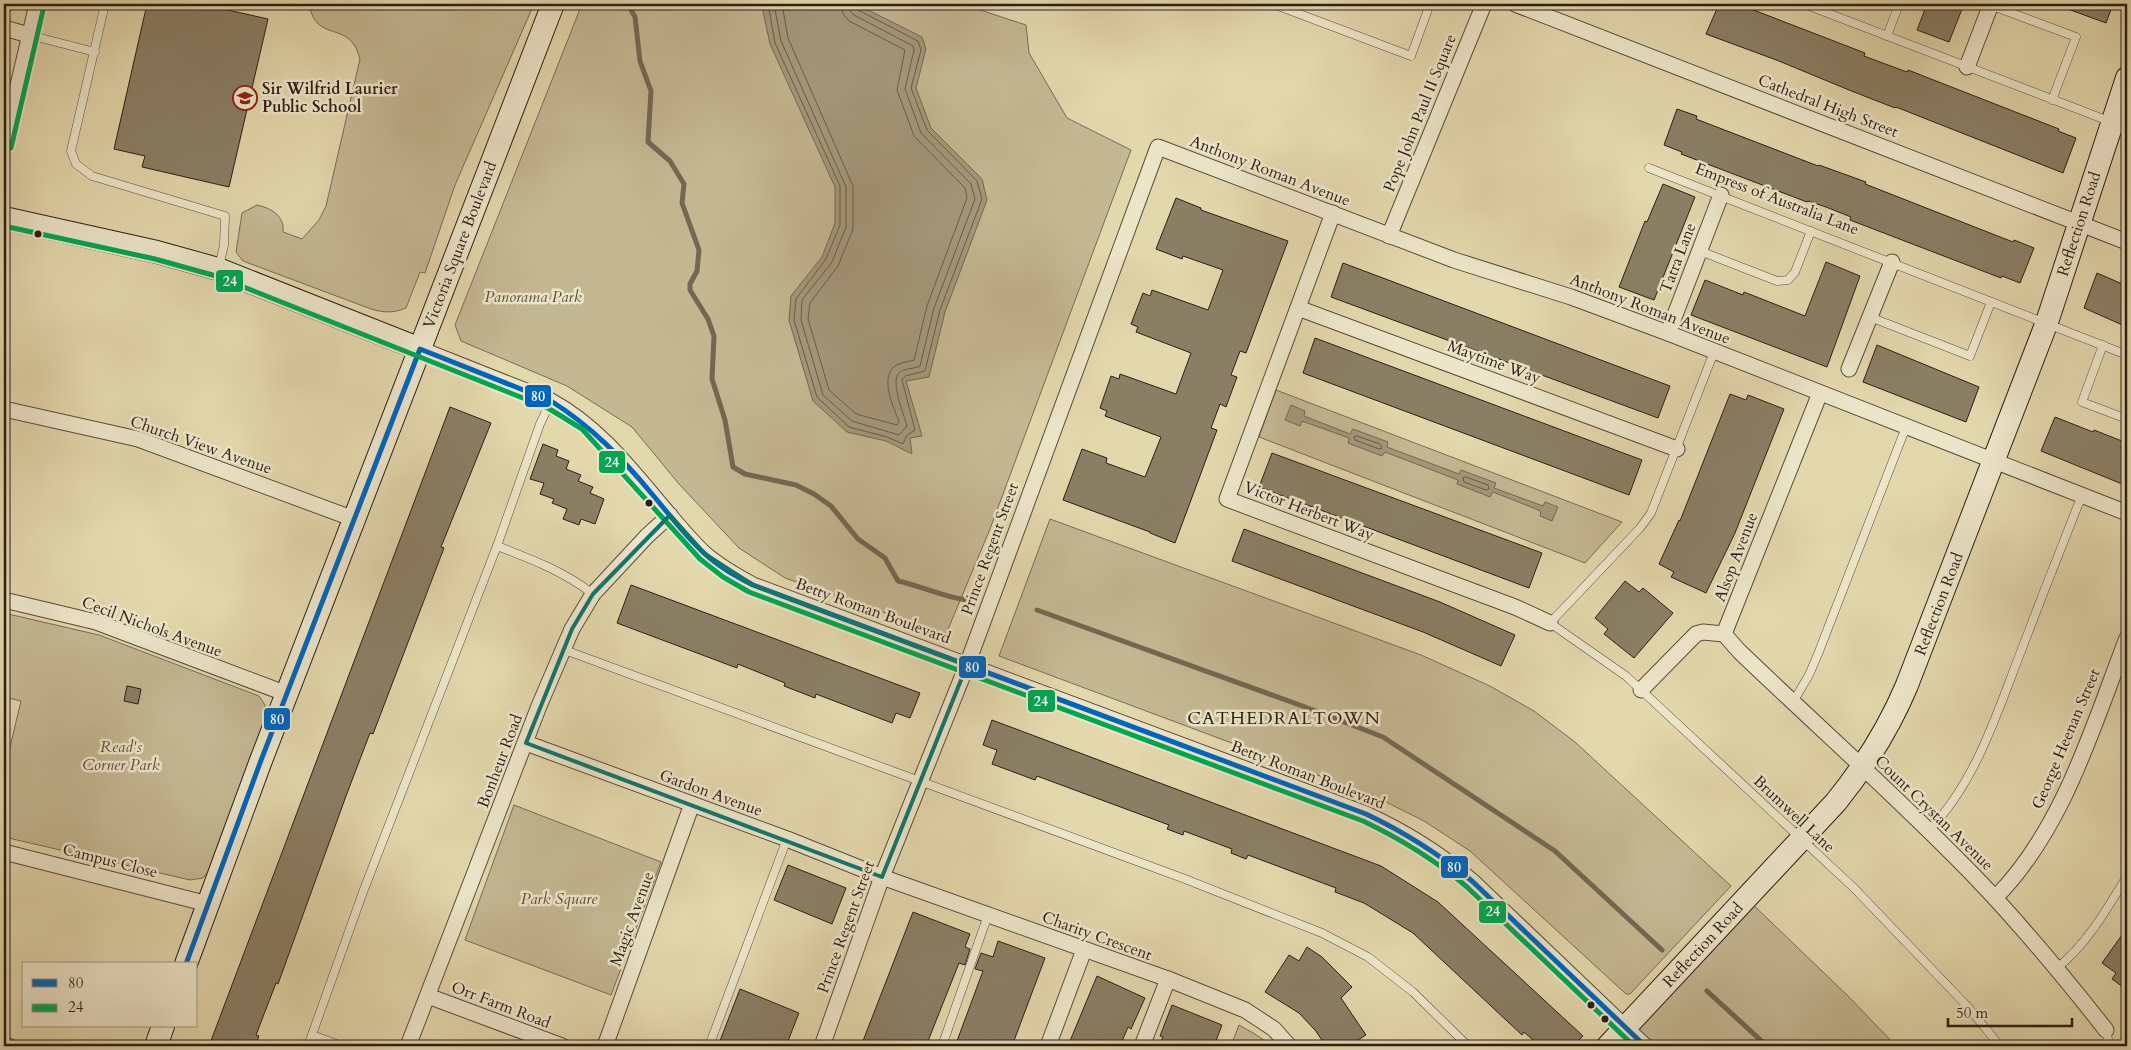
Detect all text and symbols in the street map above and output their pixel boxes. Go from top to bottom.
street label: Pope John Paul II Square [1378,31,1462,195]
street label: Cathedral High Street [1755,69,1901,143]
place label: Sir Wilfrid Laurier Public School [262,78,398,118]
school or university icon: Sir Wilfrid Laurier Public School [232,85,258,111]
street label: Anthony Roman Avenue [1187,130,1353,212]
street label: Victoria Square Boulevard [418,158,502,332]
street label: Empress of Australia Lane [1692,158,1862,240]
street label: Reflection Road [2052,168,2106,279]
street label: Tatra Lane [1655,220,1701,296]
unlabelled marker [33,229,43,239]
street label: Anthony Roman Avenue [1567,268,1733,350]
line badge: 24 [215,269,244,293]
text: 24 [223,272,237,291]
park label: Panorama Park [484,286,582,308]
street label: Maytime Way [1444,335,1544,389]
line badge: 80 [524,384,552,408]
text: 80 [531,387,545,406]
street label: Church View Avenue [127,410,275,480]
line badge: 24 [598,450,626,474]
text: 24 [605,453,619,472]
street label: Victor Herbert Way [1241,476,1378,546]
street label: Prince Regent Street [956,480,1024,618]
unlabelled marker [644,498,654,508]
street label: Alsop Avenue [1709,509,1763,605]
street label: Reflection Road [1909,549,1969,659]
street label: Betty Roman Boulevard [792,573,954,649]
street label: Cecil Nichols Avenue [79,591,225,663]
line badge: 80 [958,655,987,679]
text: 80 [965,658,979,677]
street label: George Heenan Street [2026,665,2106,813]
line badge: 24 [1027,689,1056,713]
text: 24 [1034,692,1048,711]
district label: CATHEDRALTOWN [1187,706,1381,731]
line badge: 80 [263,707,291,731]
text: 80 [270,710,284,729]
street label: Bonheur Road [472,711,528,811]
street label: Betty Roman Boulevard [1228,735,1389,815]
park label: Read's Corner Park [82,736,160,776]
street label: Count Crystan Avenue [1870,750,1998,876]
street label: Gardon Avenue [657,764,765,822]
street label: Brumwell Lane [1748,770,1840,858]
street label: Campus Close [60,839,160,883]
line badge: 80 [1440,855,1469,879]
street label: Prince Regent Street [812,858,880,996]
text: 80 [1447,858,1461,877]
street label: Magic Avenue [605,869,659,969]
park label: Park Square [521,888,598,910]
street label: Reflection Road [1658,897,1748,992]
line badge: 24 [1478,900,1507,924]
text: 24 [1486,902,1500,921]
street label: Charity Crescent [1039,906,1155,966]
legend [22,962,198,1028]
text: 80 [68,973,84,993]
street label: Orr Farm Road [448,976,554,1034]
scale bar [1948,995,2072,1027]
text: 24 [68,997,84,1017]
unlabelled marker [1586,1000,1596,1010]
text: 50 m [1956,1003,1988,1023]
unlabelled marker [1600,1014,1610,1024]

